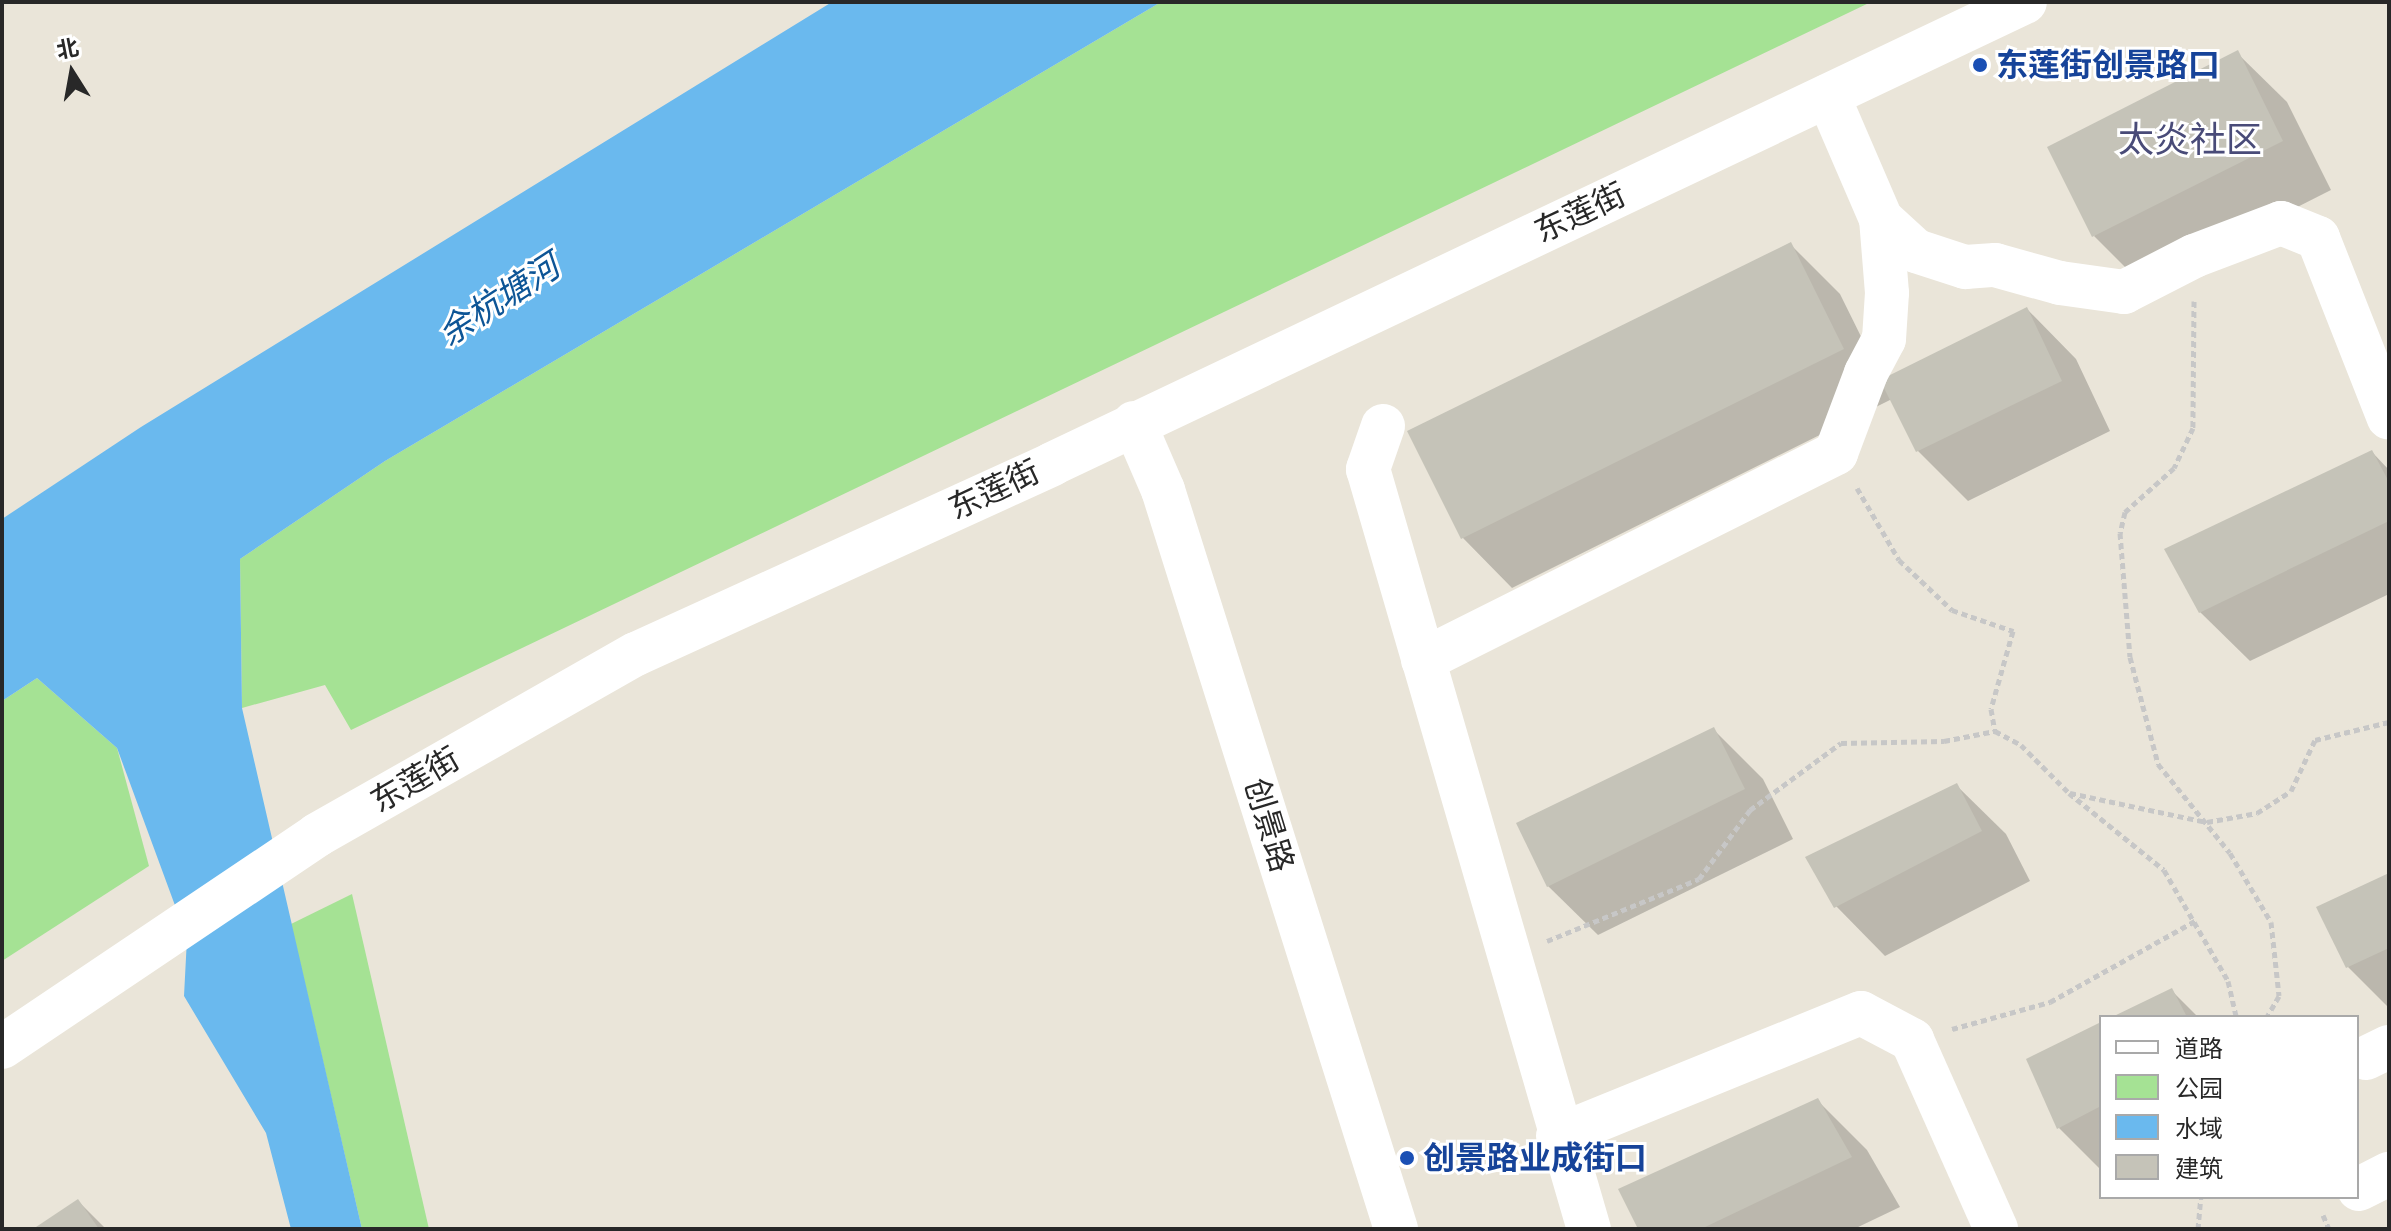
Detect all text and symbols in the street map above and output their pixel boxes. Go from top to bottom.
text: 北 [54,31,81,66]
north arrow [32,32,112,112]
place label: 东莲街创景路口 [1996,46,2220,84]
marker: 东莲街创景路口 [1971,56,1989,74]
district label: 太炎社区 [2118,118,2262,162]
street label: 东莲街 [1528,175,1632,251]
water label: 余杭塘河 [431,246,567,354]
street label: 东莲街 [942,452,1046,528]
street label: 东莲街 [364,739,466,821]
street label: 创景路 [1237,773,1301,877]
legend [2099,1015,2359,1199]
text: 道路 [2175,1031,2223,1066]
text: 公园 [2175,1071,2223,1106]
text: 水域 [2175,1111,2223,1146]
place label: 创景路业成街口 [1423,1139,1647,1177]
marker: 创景路业成街口 [1398,1149,1416,1167]
text: 建筑 [2175,1151,2223,1186]

